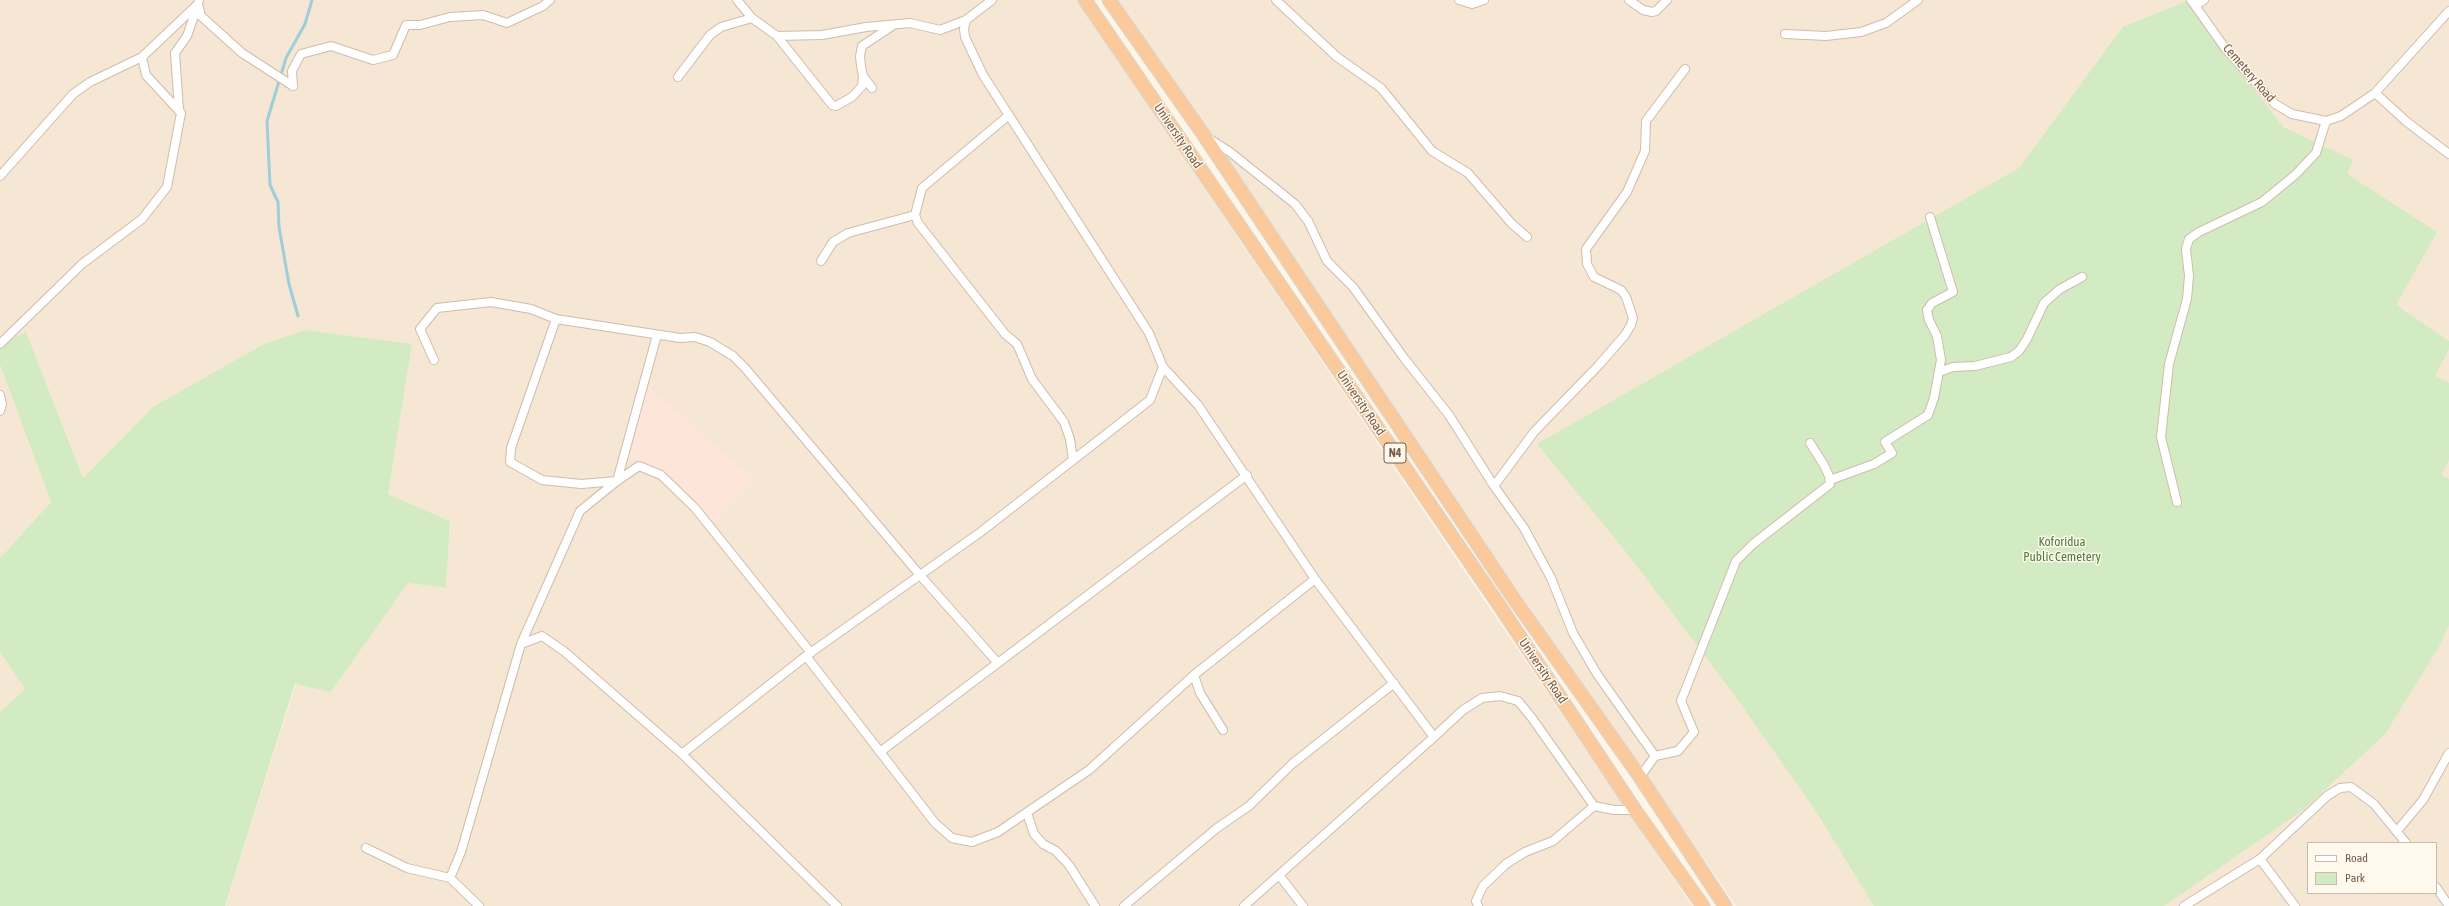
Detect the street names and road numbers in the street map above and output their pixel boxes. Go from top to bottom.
street label: Cemetery Road [2219,41,2279,105]
street label: University Road [1151,100,1205,172]
street label: University Road [1334,367,1388,439]
road number: N4 [1384,443,1406,463]
street label: University Road [1516,635,1570,707]

